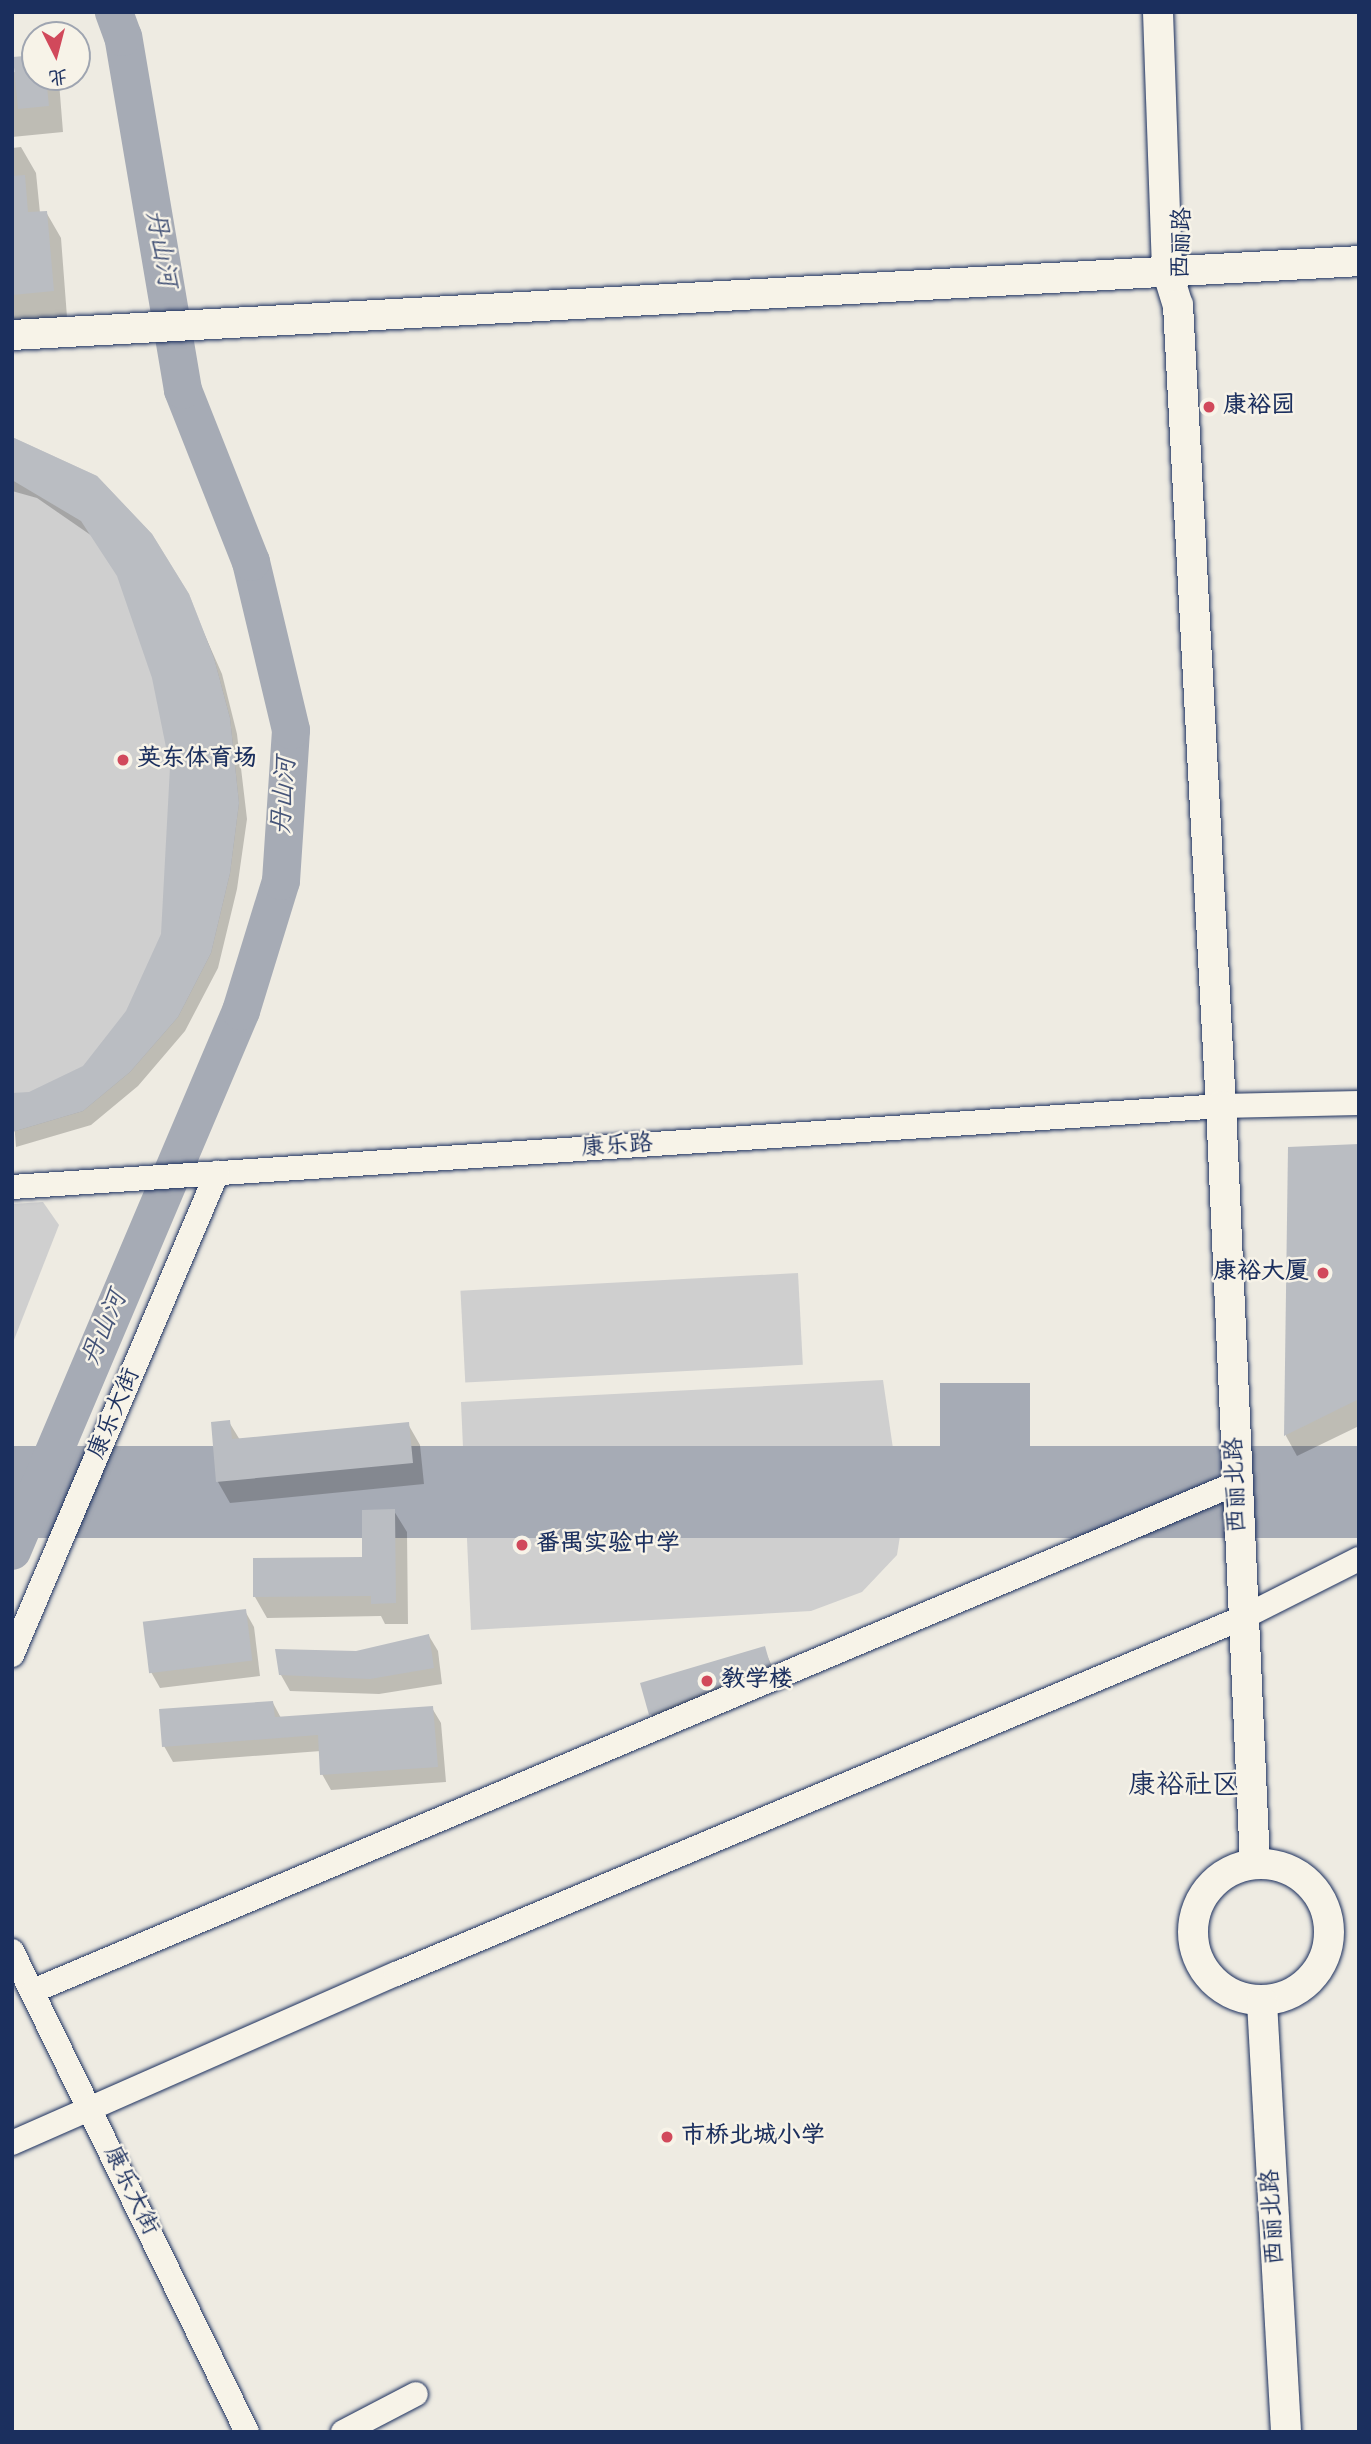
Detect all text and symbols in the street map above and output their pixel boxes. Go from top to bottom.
north arrow [21,21,91,91]
text: 北 [47,61,69,90]
street label: 西丽路 [1167,207,1199,279]
water label: 丹山河 [137,208,181,290]
place label: 康裕园 [1223,393,1295,421]
marker: 康裕园 [1201,399,1217,415]
place label: 英东体育场 [137,746,257,774]
marker: 英东体育场 [115,752,131,768]
water label: 丹山河 [268,756,304,836]
street label: 康乐路 [580,1130,654,1164]
place label: 康裕大厦 [1213,1259,1309,1287]
marker: 康裕大厦 [1315,1265,1331,1281]
water label: 丹山河 [76,1287,136,1371]
street label: 康乐大街 [83,1364,147,1464]
street label: 西丽北路 [1221,1437,1253,1533]
place label: 番禺实验中学 [536,1531,680,1559]
marker: 番禺实验中学 [514,1537,530,1553]
place label: 教学楼 [721,1667,793,1695]
marker: 教学楼 [699,1673,715,1689]
district label: 康裕社区 [1128,1770,1240,1804]
place label: 市桥北城小学 [681,2123,825,2151]
marker: 市桥北城小学 [659,2129,675,2145]
street label: 康乐大街 [96,2142,164,2240]
street label: 西丽北路 [1257,2168,1291,2266]

